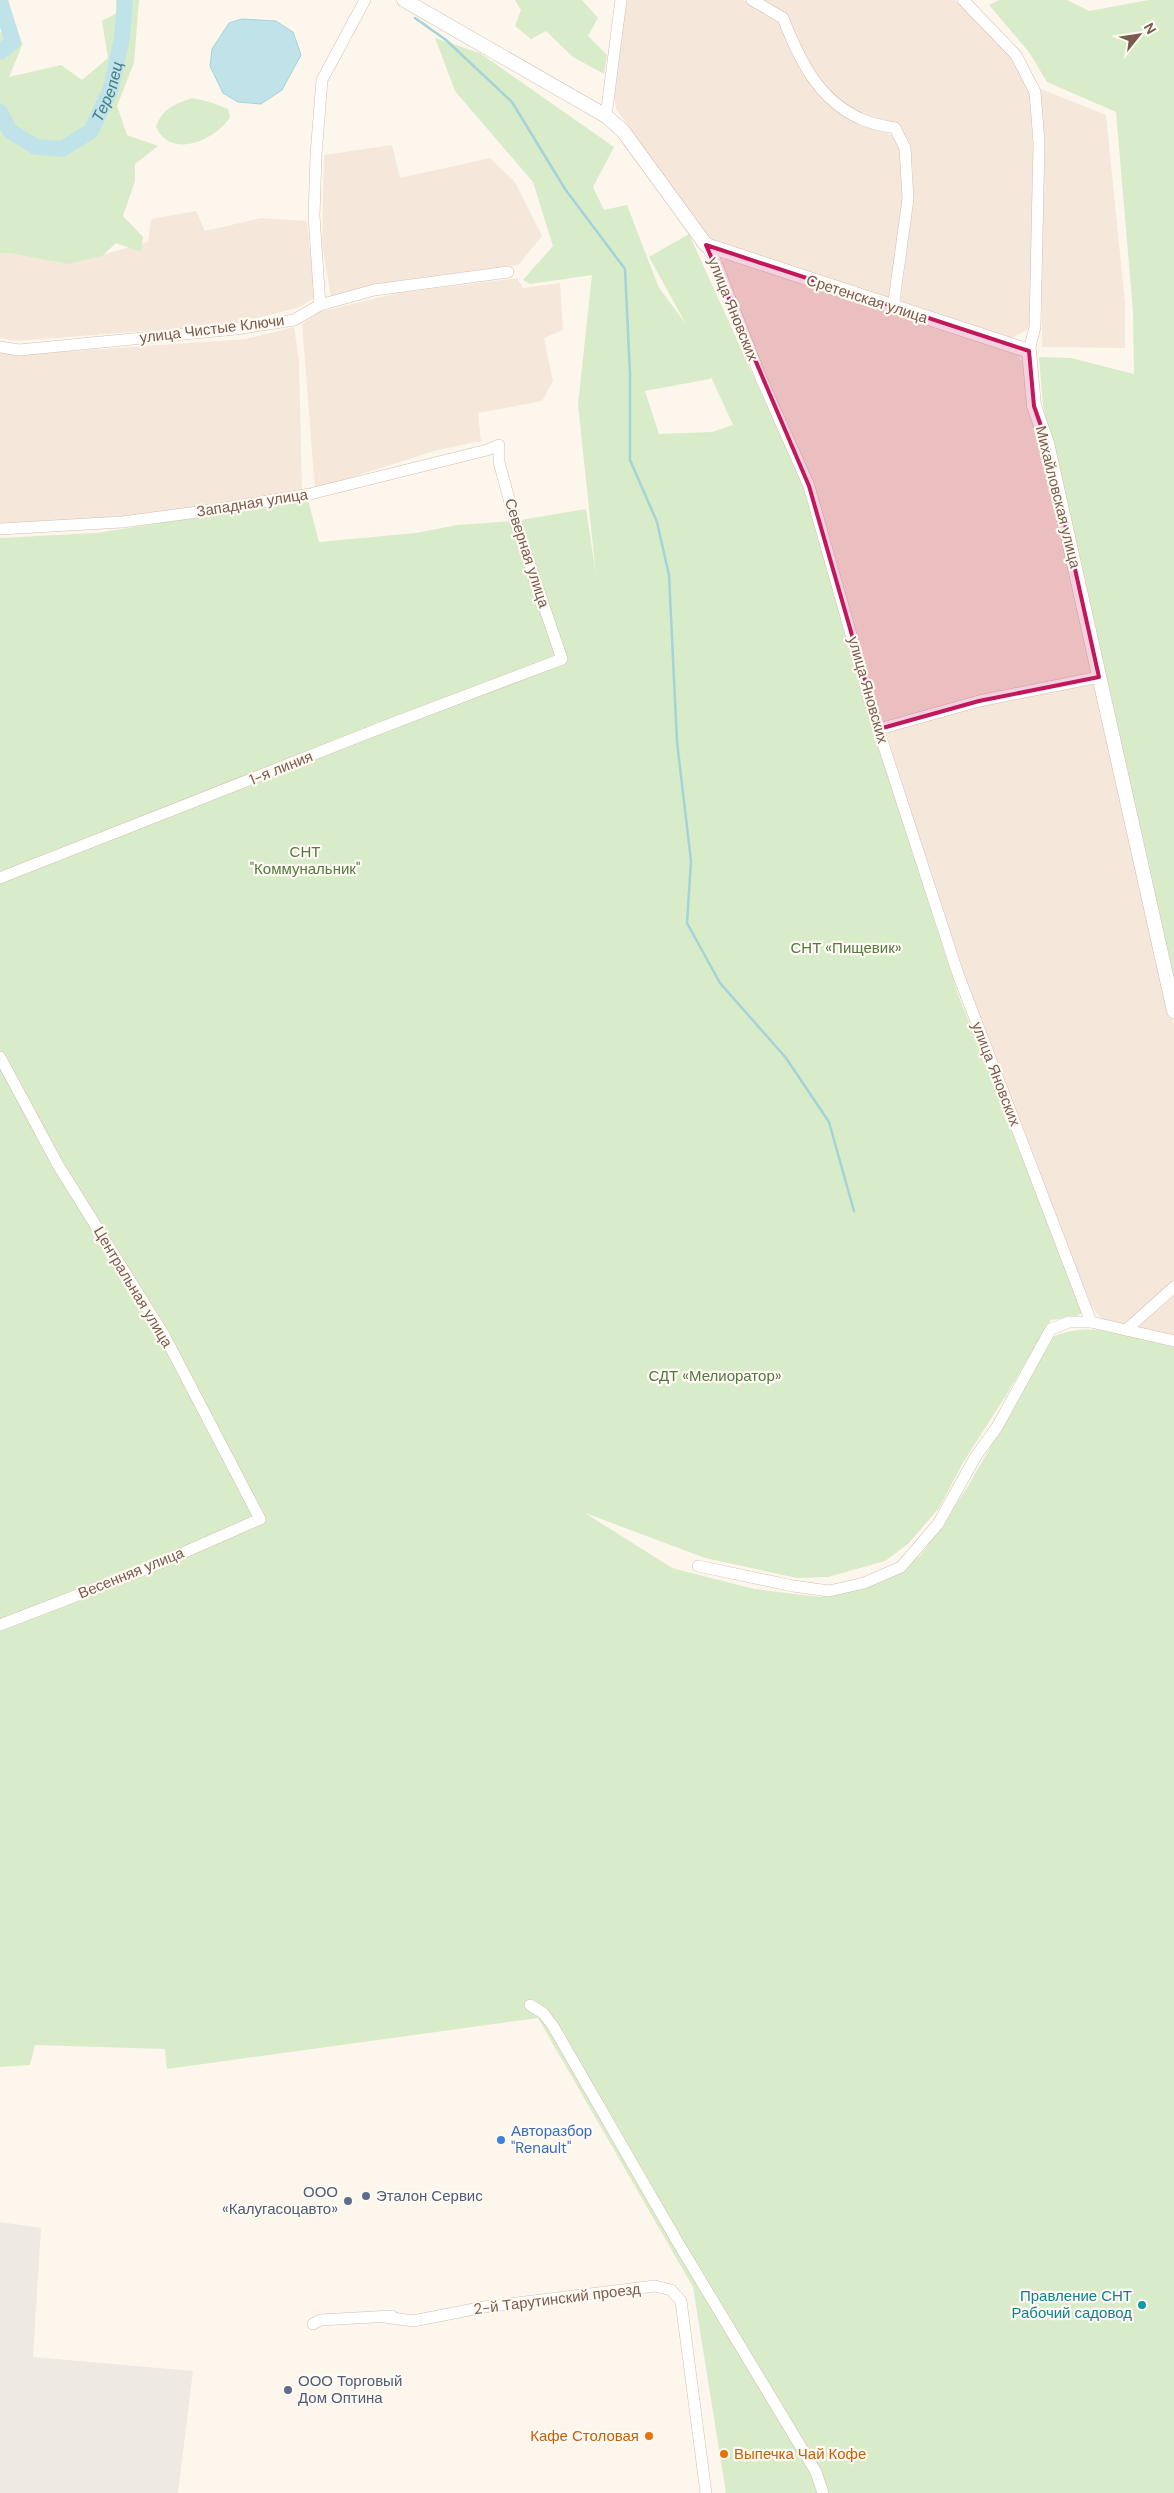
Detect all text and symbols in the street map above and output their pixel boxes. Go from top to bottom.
north arrow [1114,10,1164,60]
text: N [1140,20,1161,37]
water label: Терепец [87,60,127,125]
street label: улица Яновских [703,254,763,364]
street label: Сретенская улица [804,270,931,328]
street label: улица Чистые Ключи [138,310,286,348]
street label: Михайловская улица [1031,424,1086,571]
street label: Западная улица [195,484,310,522]
street label: Северная улица [500,496,554,611]
street label: улица Яновских [843,634,893,746]
street label: 1-я линия [246,746,316,790]
park label: СНТ "Коммунальник" [250,842,360,879]
park label: СНТ «Пищевик» [791,938,902,958]
street label: улица Яновских [967,1019,1025,1130]
street label: Центральная улица [89,1223,177,1352]
park label: СДТ «Мелиоратор» [648,1366,782,1386]
street label: Весенняя улица [75,1542,187,1603]
place label: Авторазбор "Renault" [511,2121,592,2158]
marker: Авторазбор "Renault" [495,2134,507,2146]
place label: ООО «Калугасоцавто» [222,2182,338,2219]
place label: Эталон Сервис [376,2186,483,2206]
marker: Эталон Сервис [360,2190,372,2202]
marker: ООО «Калугасоцавто» [342,2195,354,2207]
street label: 2-й Тарутинский проезд [472,2279,642,2319]
place label: Правление СНТ Рабочий садовод [1011,2286,1132,2323]
marker: Правление СНТ Рабочий садовод [1136,2299,1148,2311]
place label: ООО Торговый Дом Оптина [298,2371,402,2408]
marker: ООО Торговый Дом Оптина [282,2384,294,2396]
place label: Кафе Столовая [530,2426,639,2446]
marker: Кафе Столовая [643,2430,655,2442]
place label: Выпечка Чай Кофе [734,2444,866,2464]
marker: Выпечка Чай Кофе [718,2448,730,2460]

